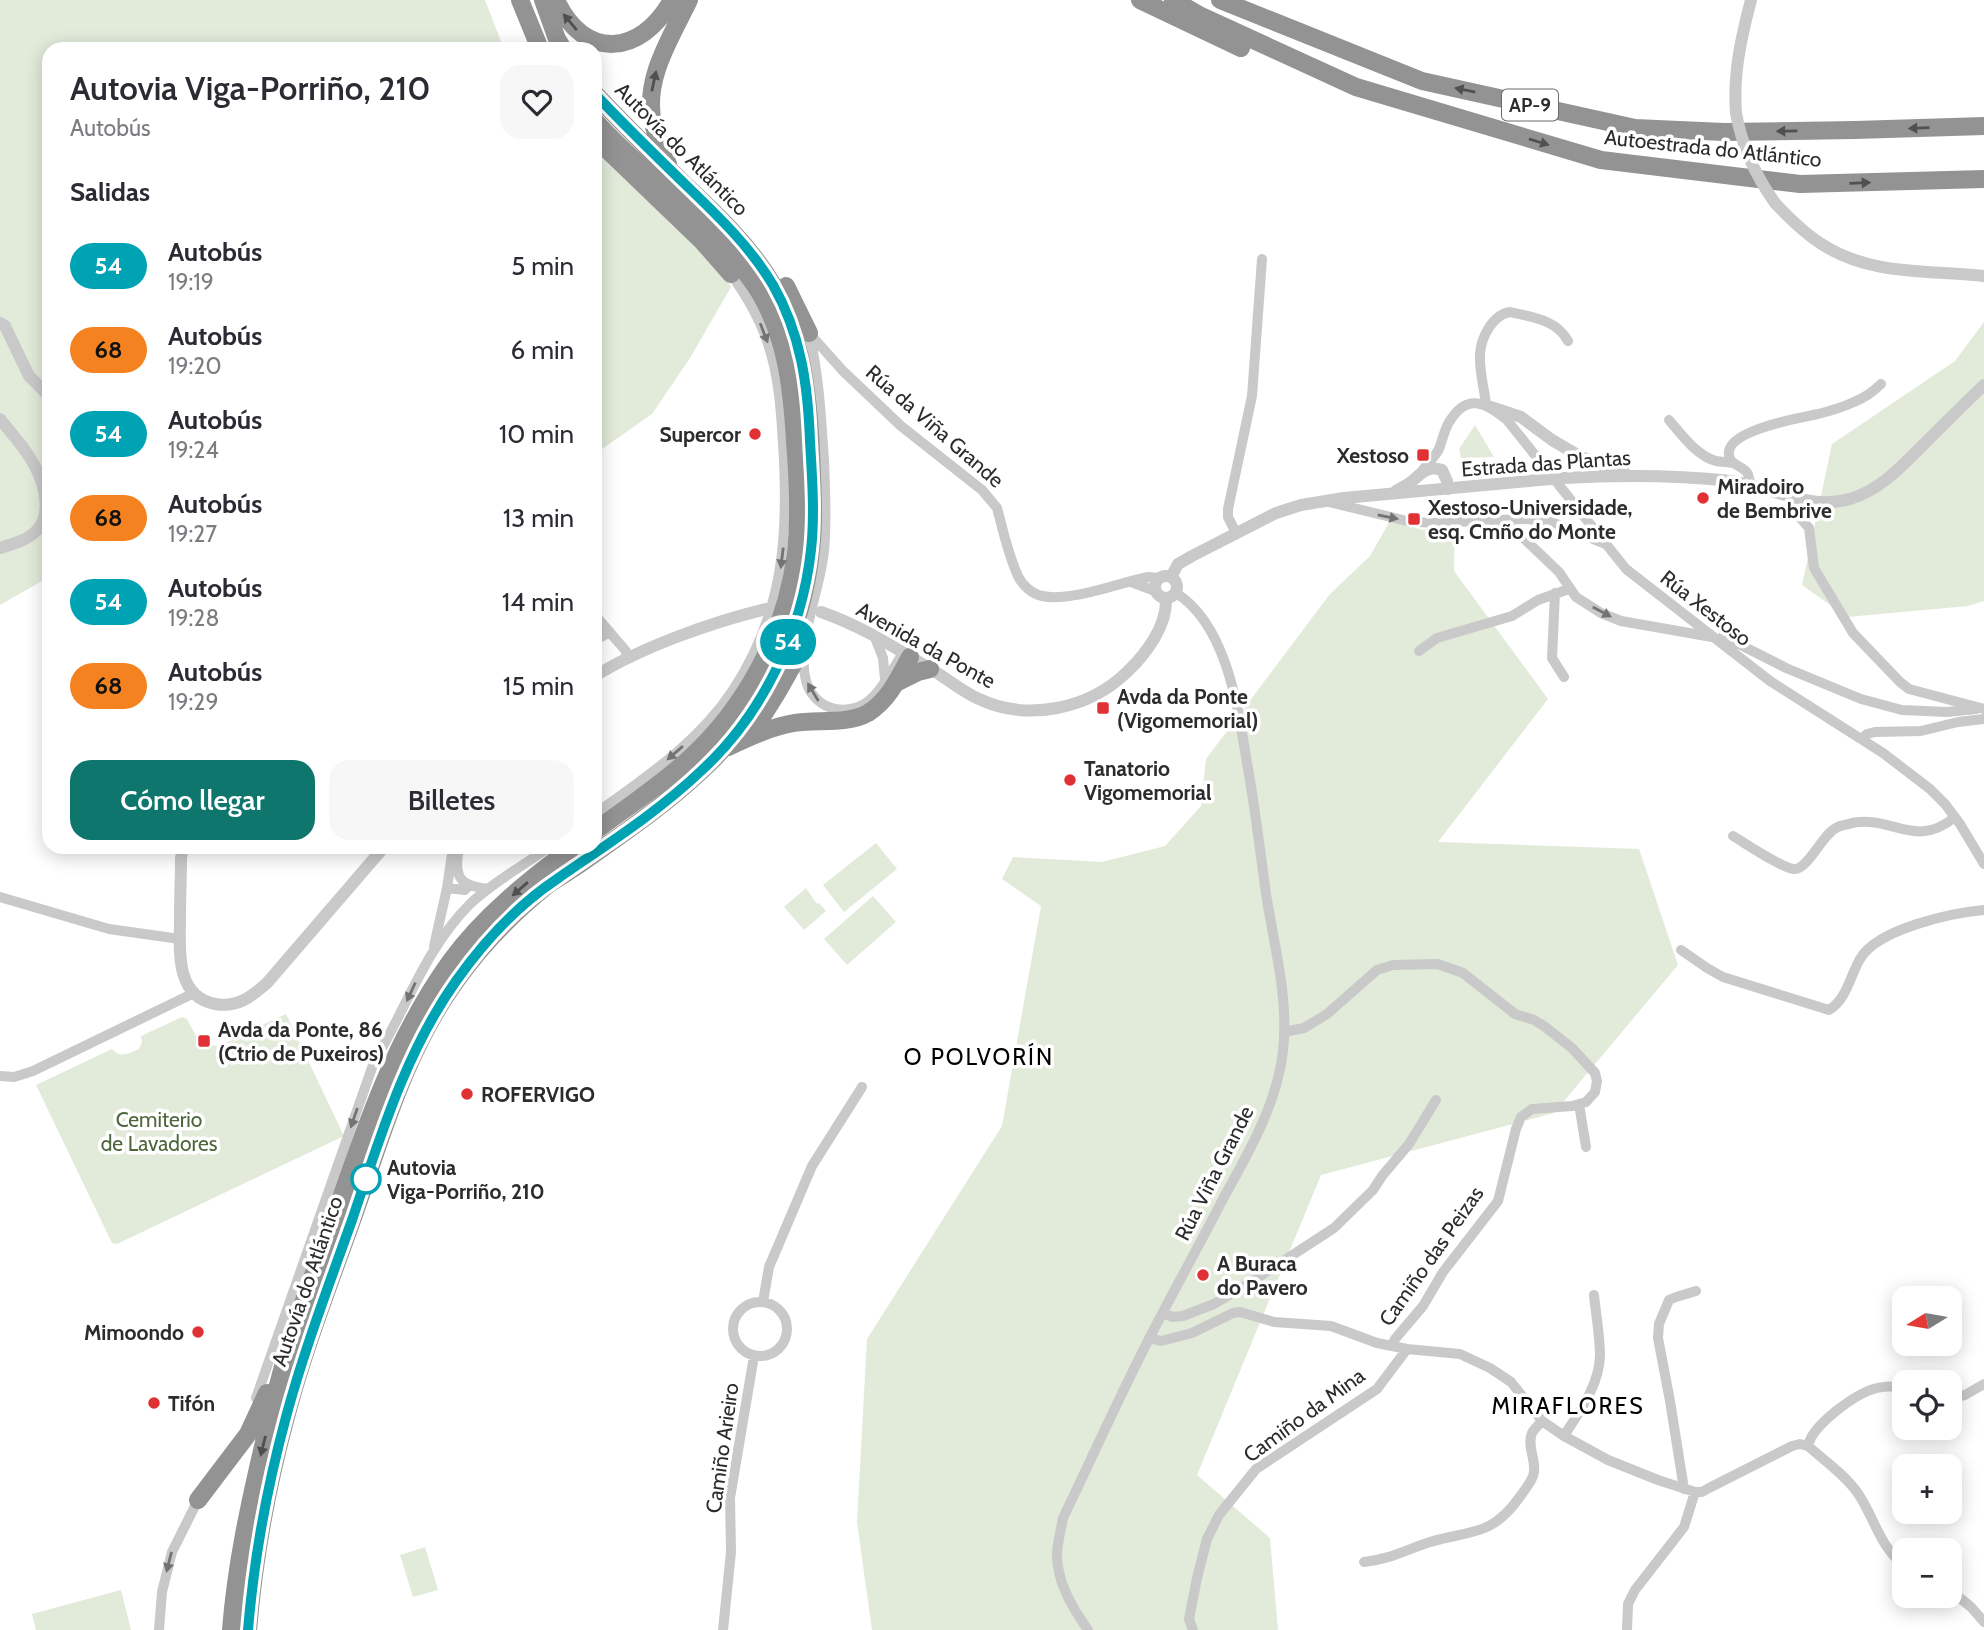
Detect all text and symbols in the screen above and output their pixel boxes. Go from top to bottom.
one-way arrow [563,14,578,31]
button: heart [500,65,574,139]
text: Autovia Viga-Porriño, 210 [70,68,430,108]
one-way arrow [648,70,659,92]
street label: Autovía do Atlántico [610,77,754,221]
one-way arrow [1454,85,1476,96]
road number: AP-9 [1502,90,1558,120]
text: Autobús [70,114,151,142]
one-way arrow [1908,123,1930,134]
street label: Autoestrada do Atlántico [1603,124,1823,172]
one-way arrow [1775,125,1797,137]
one-way arrow [1528,137,1549,147]
text: Salidas [70,176,150,208]
one-way arrow [1849,177,1871,188]
text: Autobús [168,236,262,268]
text: 5 min [511,250,574,282]
text: 54 [95,251,122,280]
text: 19:19 [168,268,214,296]
text: Autobús [168,320,262,352]
one-way arrow [759,323,770,344]
text: 6 min [511,334,574,366]
text: 68 [95,335,122,364]
text: 19:20 [168,352,221,380]
street label: Rúa da Viña Grande [861,359,1009,493]
text: Autobús [168,404,262,436]
text: 10 min [499,418,574,450]
text: 54 [95,419,122,448]
place label: Supercor [659,422,741,447]
marker: Supercor [747,426,763,442]
text: 19:24 [168,436,219,464]
place label: Xestoso [1336,443,1409,468]
street label: Estrada das Plantas [1460,445,1632,481]
marker: Xestoso [1415,447,1431,463]
place label: Miradoiro de Bembrive [1717,474,1832,523]
text: Autobús [168,488,262,520]
marker: Miradoiro de Bembrive [1695,490,1711,506]
place label: Xestoso-Universidade, esq. Cmño do Monte [1427,495,1632,544]
text: 13 min [503,502,574,534]
text: 68 [95,503,122,532]
marker: Xestoso-Universidade, esq. Cmño do Monte [1406,511,1422,527]
one-way arrow [1377,512,1399,523]
text: 19:27 [168,520,217,548]
one-way arrow [776,547,787,569]
street label: Rúa Xestoso [1656,565,1756,651]
text: Autobús [168,572,262,604]
text: 14 min [502,586,574,618]
text: 54 [95,587,122,616]
street label: Avenida da Ponte [852,597,1000,694]
text: 19:28 [168,604,219,632]
one-way arrow [1592,607,1612,618]
line badge: 54 [756,619,820,665]
text: 54 [774,627,802,656]
text: Autobús [168,656,262,688]
text: 15 min [503,670,574,702]
text: 68 [95,671,122,700]
one-way arrow [807,683,819,702]
place label: Avda da Ponte (Vigomemorial) [1117,684,1258,733]
text: 19:29 [168,688,218,716]
marker: Avda da Ponte (Vigomemorial) [1095,700,1111,716]
one-way arrow [666,745,684,761]
place label: Tanatorio Vigomemorial [1084,756,1212,805]
button: Cómo llegar [70,760,315,840]
button: Billetes [329,760,574,840]
marker: Tanatorio Vigomemorial [1062,772,1078,788]
one-way arrow [511,881,528,896]
one-way arrow [405,982,417,1002]
place label: Avda da Ponte, 86 (Ctrio de Puxeiros) [218,1017,384,1066]
marker: Avda da Ponte, 86 (Ctrio de Puxeiros) [196,1033,212,1049]
district label: O POLVORÍN [904,1042,1054,1071]
place label: ROFERVIGO [481,1082,595,1107]
marker: ROFERVIGO [459,1086,475,1102]
street label: Rúa Viña Grande [1169,1101,1259,1244]
park label: Cemiterio de Lavadores [101,1107,218,1156]
one-way arrow [349,1108,360,1129]
place label: Autovia Viga-Porriño, 210 [387,1155,545,1204]
marker: Autovia Viga-Porriño, 210 [351,1164,381,1194]
street label: Camiño das Peizas [1374,1181,1489,1331]
street label: Autovía do Atlántico [266,1193,348,1369]
place label: A Buraca do Pavero [1217,1251,1308,1300]
marker: A Buraca do Pavero [1195,1267,1211,1283]
north arrow [1892,1286,1962,1356]
map controls [1892,1286,1962,1608]
place label: Mimoondo [84,1320,184,1345]
marker: Mimoondo [190,1324,206,1340]
street label: Camiño da Mina [1239,1363,1369,1467]
button: locate [1892,1370,1962,1440]
street label: Camiño Arieiro [701,1381,743,1515]
place label: Tifón [168,1391,215,1416]
district label: MIRAFLORES [1491,1392,1645,1420]
marker: Tifón [146,1395,162,1411]
one-way arrow [257,1435,268,1457]
button: + [1892,1454,1962,1524]
button: − [1892,1538,1962,1608]
one-way arrow [163,1551,174,1573]

